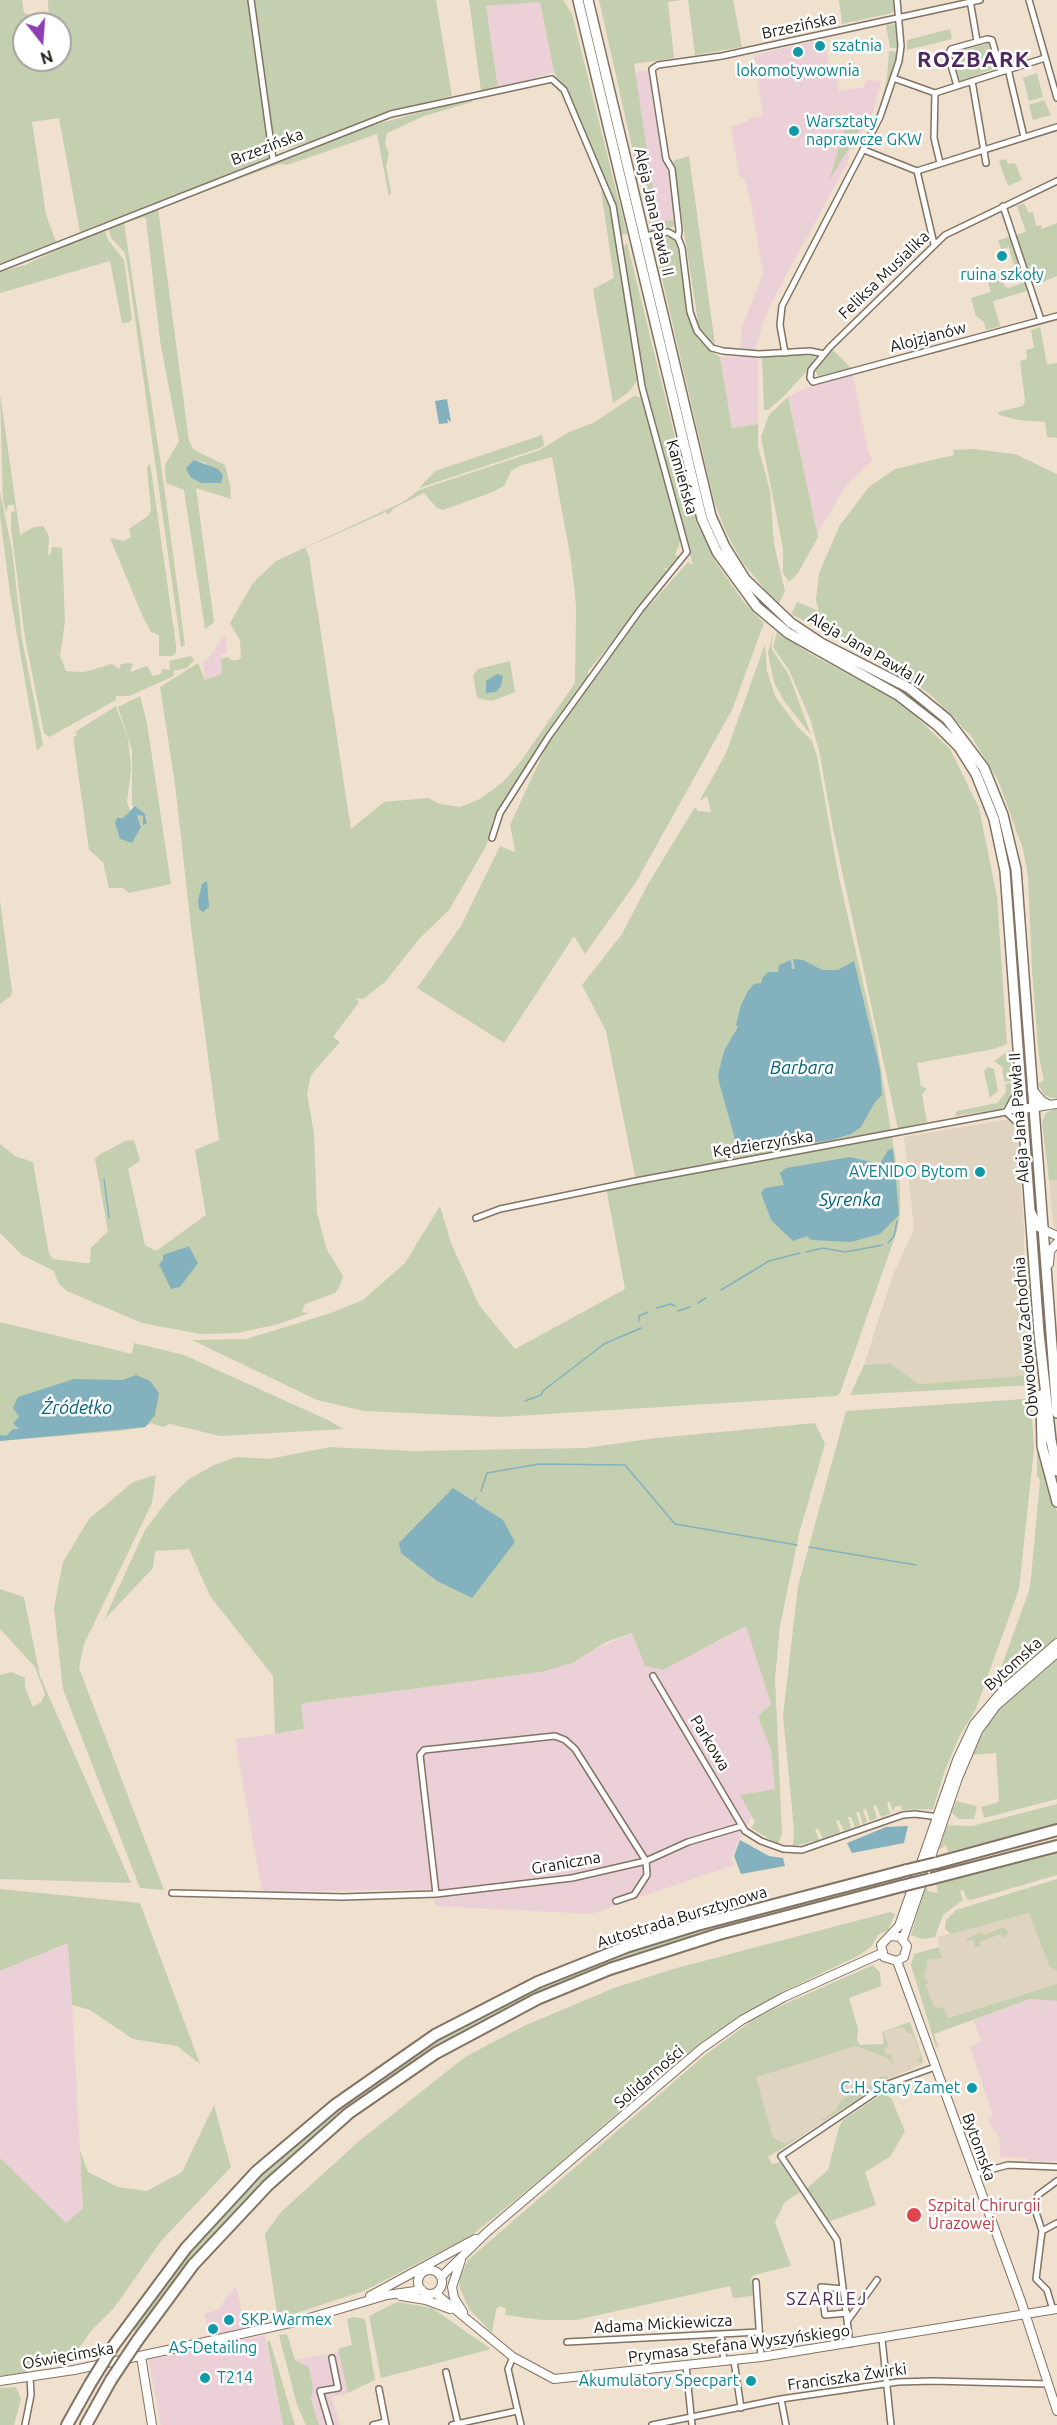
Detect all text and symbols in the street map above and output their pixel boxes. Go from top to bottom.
street label: Brzezińska [760,9,838,43]
north arrow [12,12,72,72]
place label: szatnia [832,36,882,56]
marker: szatnia [813,39,827,53]
marker: lokomotywownia [791,45,805,59]
text: N [38,47,55,68]
district label: ROZBARK [917,47,1031,73]
place label: lokomotywownia [736,61,860,81]
place label: Warsztaty naprawcze GKW [806,112,922,150]
street label: Brzezińska [228,124,306,170]
marker: Warsztaty naprawcze GKW [787,124,801,138]
street label: Aleja Jana Pawła II [630,146,678,278]
street label: Feliksa Musialika [835,227,933,323]
marker: ruina szkoły [995,249,1009,263]
place label: ruina szkoły [960,265,1044,285]
street label: Alojzjanów [888,318,968,356]
street label: Kamieńska [662,437,702,517]
street label: Aleja Jana Pawła II [805,608,927,690]
street label: Aleja Jana Pawła II [1005,1052,1033,1184]
water label: Barbara [770,1057,834,1079]
street label: Kędzierzyńska [711,1127,815,1161]
place label: AVENIDO Bytom [849,1162,968,1182]
marker: AVENIDO Bytom [973,1165,987,1179]
water label: Syrenka [819,1189,881,1211]
street label: Obwodowa Zachodnia [1009,1256,1043,1418]
water label: Źródełko [42,1397,112,1419]
street label: Bytomska [980,1633,1046,1695]
street label: Parkowa [686,1712,734,1774]
street label: Graniczna [530,1847,602,1879]
street label: Autostrada Bursztynowa [595,1882,769,1952]
street label: Solidarności [610,2041,688,2113]
place label: C.H. Stary Zamet [840,2078,960,2098]
marker: C.H. Stary Zamet [965,2081,979,2095]
street label: Bytomska [958,2111,1000,2183]
place label: Szpital Chirurgii Urazowej [928,2196,1040,2234]
marker: Szpital Chirurgii Urazowej [905,2206,923,2224]
district label: SZARLEJ [786,2288,868,2310]
place label: SKP Warmex [241,2310,332,2330]
street label: Adama Mickiewicza [593,2311,733,2337]
marker: SKP Warmex [222,2313,236,2327]
street label: Prymasa Stefana Wyszyńskiego [627,2321,851,2367]
marker: AS-Detailing [206,2322,220,2336]
street label: Oświęcimska [21,2338,115,2374]
place label: AS-Detailing [169,2338,257,2358]
street label: Franciszka Żwirki [786,2359,908,2395]
place label: T214 [217,2368,253,2388]
marker: T214 [198,2371,212,2385]
place label: Akumulatory Specpart [579,2371,739,2391]
marker: Akumulatory Specpart [744,2374,758,2388]

